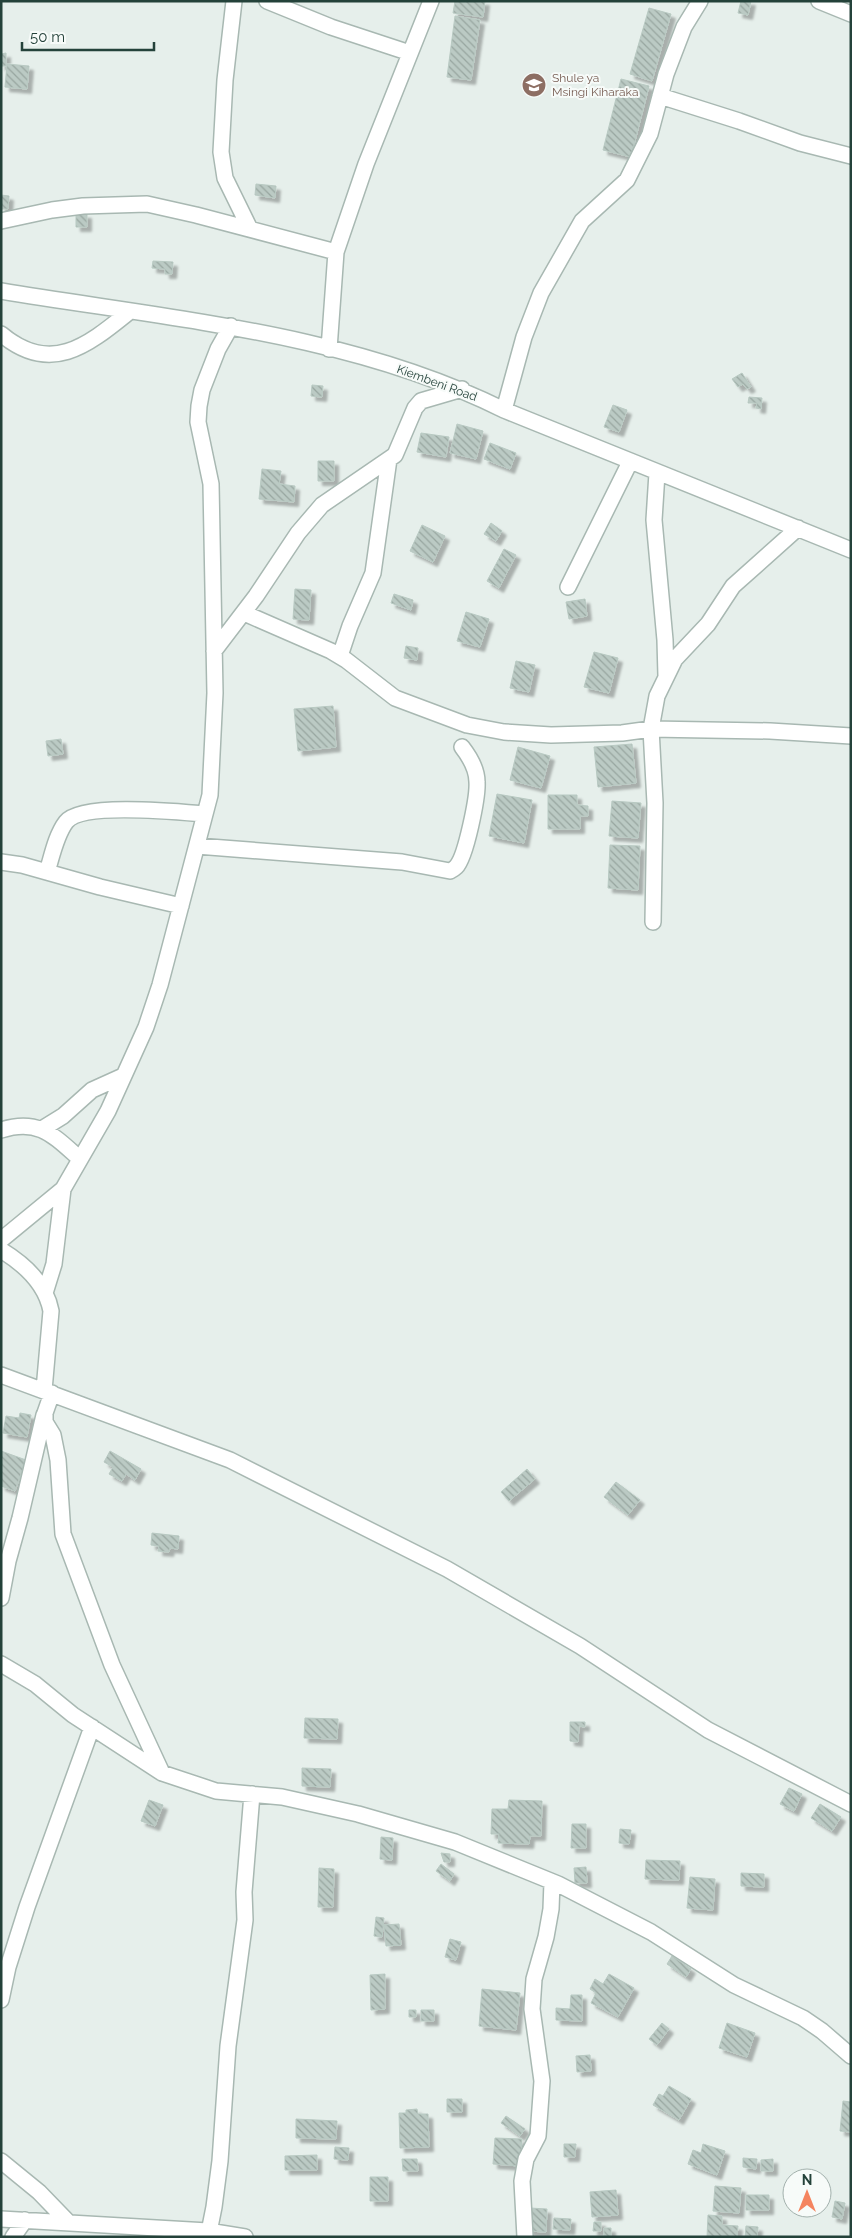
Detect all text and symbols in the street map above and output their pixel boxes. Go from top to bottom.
scale bar [22,20,155,52]
text: 50 m [30,28,65,46]
place label: Shule ya Msingi Kiharaka [552,71,638,99]
school or university icon: Shule ya Msingi Kiharaka [521,72,547,98]
street label: Kiembeni Road [395,362,479,404]
north arrow [782,2168,832,2218]
text: N [802,2172,812,2188]

